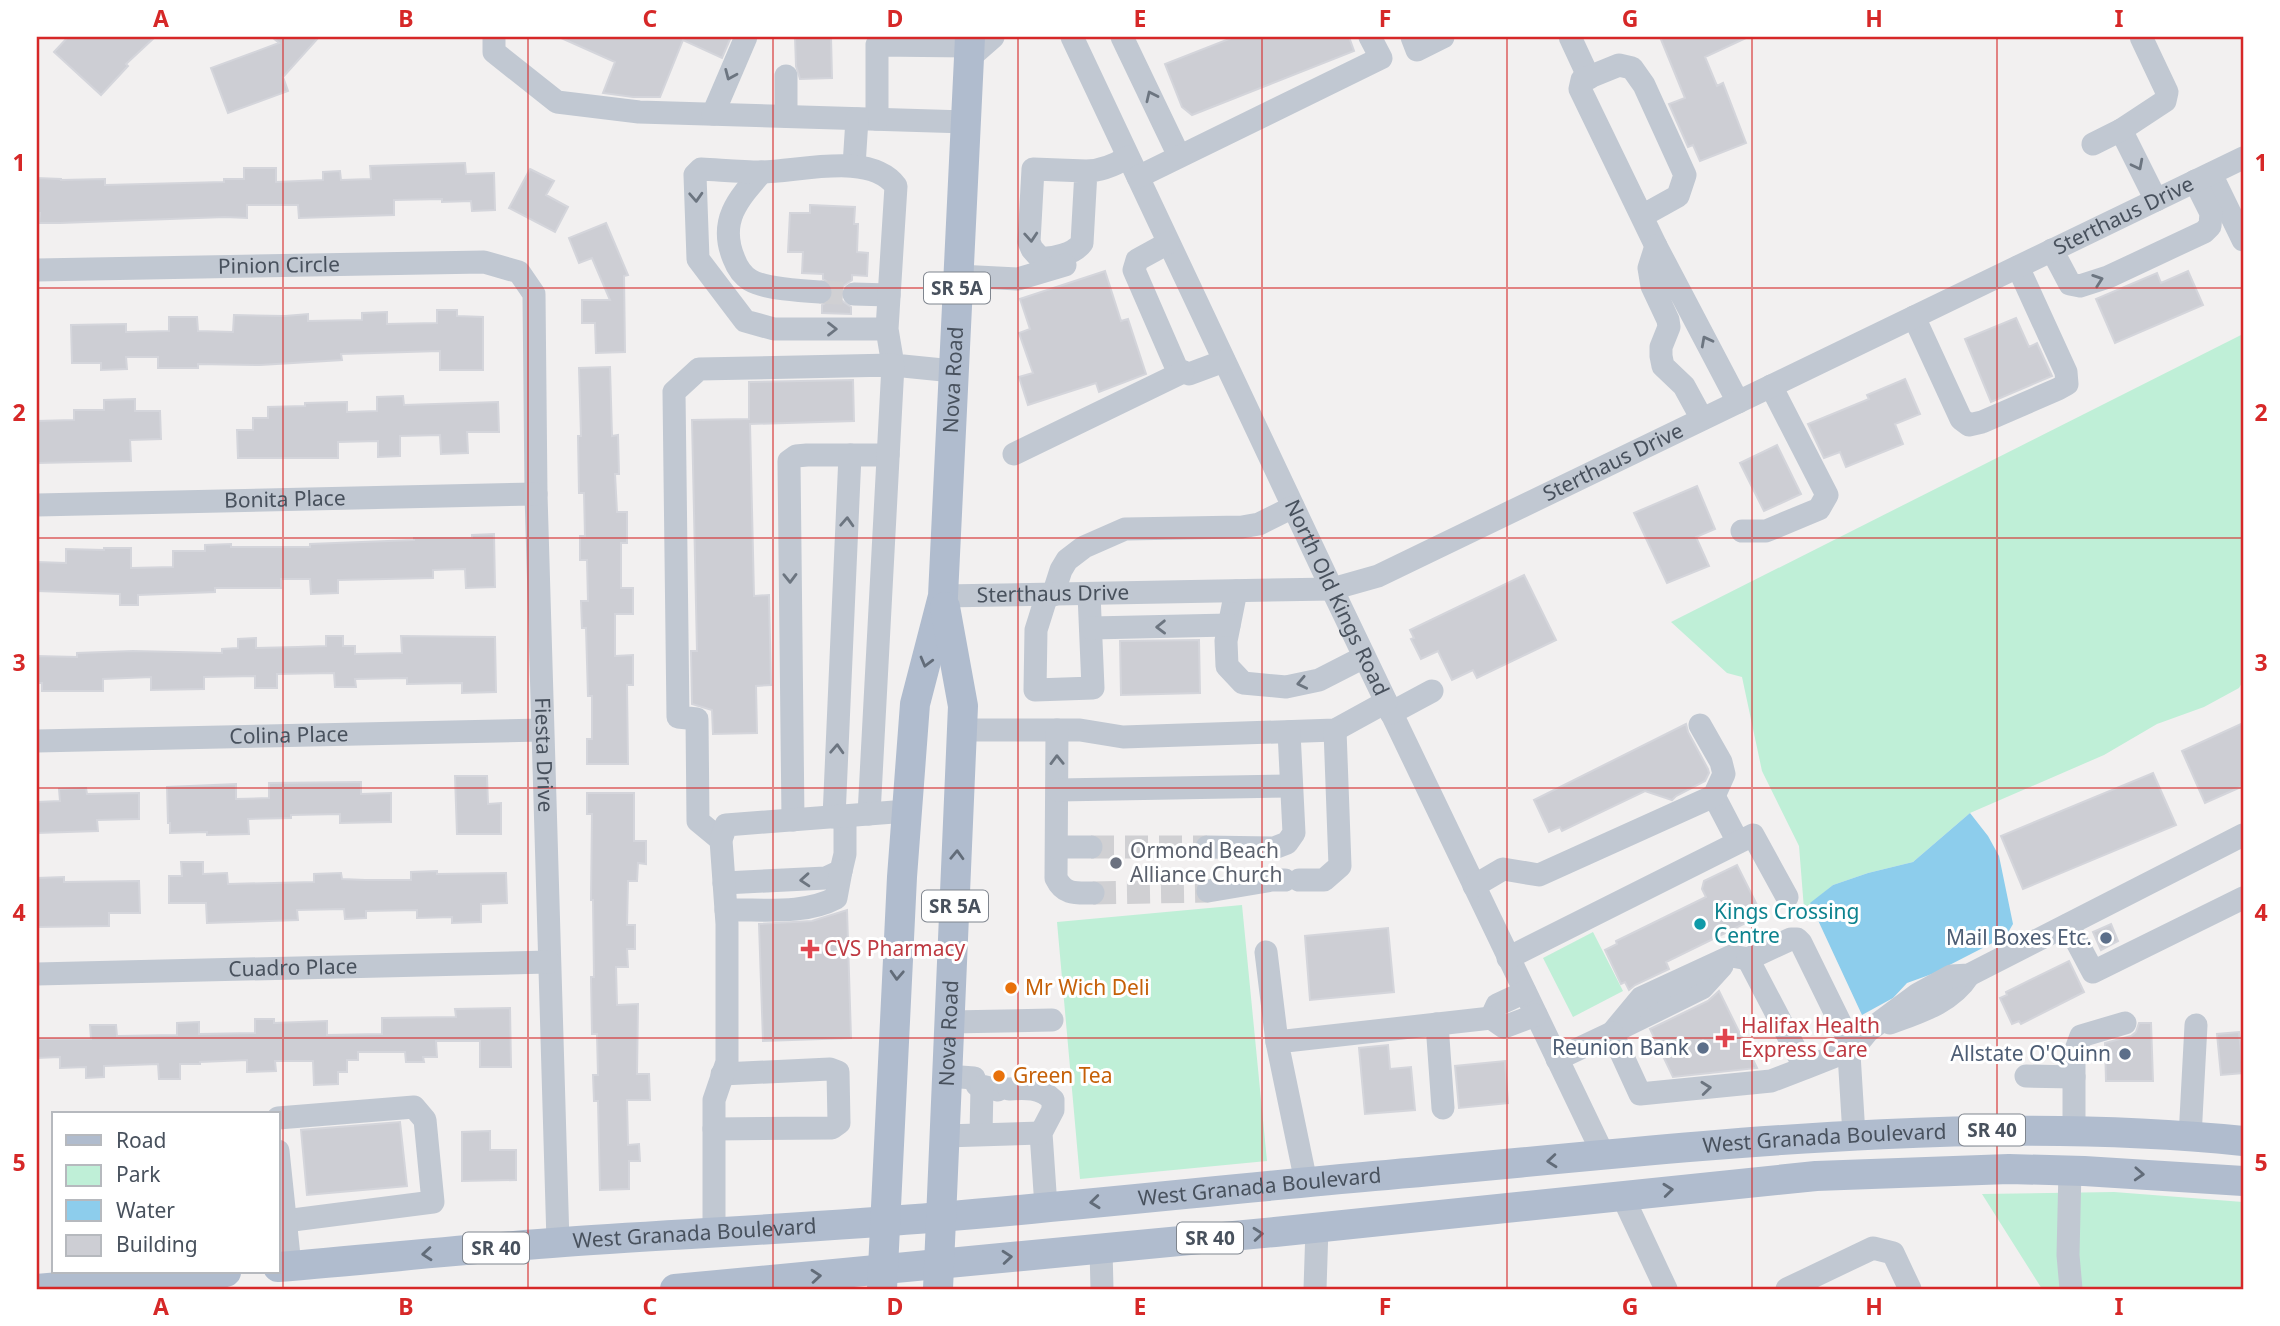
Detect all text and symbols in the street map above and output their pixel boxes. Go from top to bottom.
text: A [153,2,169,34]
text: B [398,2,414,34]
text: C [643,2,658,34]
text: D [887,2,903,34]
text: E [1134,2,1146,34]
text: F [1379,2,1391,34]
text: G [1622,2,1638,34]
text: H [1865,2,1883,34]
text: I [2115,2,2124,34]
one-way arrow [724,69,738,81]
one-way arrow [1145,91,1159,103]
text: 1 [12,146,26,178]
text: 1 [2254,146,2268,178]
one-way arrow [2130,158,2144,170]
street label: Sterthaus Drive [2048,169,2198,261]
one-way arrow [688,192,703,203]
one-way arrow [1023,232,1038,243]
street label: Pinion Circle [218,250,340,280]
road number: SR 5A [924,272,990,304]
one-way arrow [2092,274,2104,288]
one-way arrow [827,321,838,337]
street label: Nova Road [936,326,969,434]
one-way arrow [1701,336,1715,349]
text: 2 [12,396,26,428]
text: 2 [2254,396,2268,428]
street label: Sterthaus Drive [1538,416,1687,507]
street label: Bonita Place [224,483,346,514]
street label: North Old Kings Road [1279,495,1396,700]
one-way arrow [840,516,855,527]
one-way arrow [783,573,798,584]
street label: Sterthaus Drive [976,578,1129,608]
one-way arrow [1155,619,1166,634]
text: 3 [12,646,26,678]
text: 3 [2254,646,2268,678]
one-way arrow [920,656,934,668]
one-way arrow [1296,675,1308,690]
street label: Fiesta Drive [529,697,560,813]
street label: Colina Place [229,719,349,750]
one-way arrow [829,743,844,754]
one-way arrow [1050,754,1065,765]
place label: Ormond Beach Alliance Church [1130,836,1282,888]
one-way arrow [949,850,964,861]
marker: Ormond Beach Alliance Church [1108,855,1124,871]
one-way arrow [799,872,810,887]
road number: SR 5A [922,890,988,922]
text: 4 [12,896,26,928]
text: 4 [2254,896,2268,928]
place label: Kings Crossing Centre [1714,897,1860,949]
marker: Kings Crossing Centre [1692,916,1708,932]
place label: Mail Boxes Etc. [1946,923,2092,951]
marker: Mail Boxes Etc. [2098,930,2114,946]
place label: CVS Pharmacy [824,934,965,962]
marker: CVS Pharmacy [802,941,818,957]
street label: Cuadro Place [228,951,358,983]
one-way arrow [890,970,905,981]
place label: Mr Wich Deli [1025,973,1150,1001]
street label: Nova Road [932,979,964,1087]
marker: Mr Wich Deli [1003,980,1019,996]
place label: Halifax Health Express Care [1741,1011,1880,1063]
marker: Halifax Health Express Care [1715,1028,1735,1048]
place label: Reunion Bank [1552,1033,1690,1061]
place label: Allstate O'Quinn [1951,1039,2111,1067]
marker: Reunion Bank [1695,1040,1711,1056]
marker: Allstate O'Quinn [2117,1046,2133,1062]
place label: Green Tea [1013,1061,1113,1089]
marker: Green Tea [991,1068,1007,1084]
one-way arrow [1700,1080,1712,1095]
legend [52,1112,280,1274]
road number: SR 40 [1959,1114,2025,1146]
street label: West Granada Boulevard [1701,1117,1947,1159]
text: Road [116,1126,166,1154]
text: 5 [12,1146,26,1178]
text: 5 [2254,1146,2268,1178]
one-way arrow [1547,1153,1558,1168]
text: Park [116,1160,161,1188]
street label: West Granada Boulevard [1137,1160,1382,1212]
one-way arrow [2133,1166,2144,1181]
one-way arrow [1662,1183,1674,1198]
one-way arrow [1089,1194,1100,1209]
text: Water [116,1196,175,1224]
street label: West Granada Boulevard [572,1211,817,1254]
road number: SR 40 [1177,1222,1243,1254]
one-way arrow [1253,1227,1264,1242]
text: Building [116,1230,198,1258]
road number: SR 40 [463,1232,529,1264]
one-way arrow [421,1246,432,1261]
one-way arrow [1001,1250,1013,1265]
one-way arrow [811,1269,822,1284]
text: A [153,1290,169,1322]
text: B [398,1290,414,1322]
text: C [643,1290,658,1322]
text: D [887,1290,903,1322]
text: E [1134,1290,1146,1322]
text: F [1379,1290,1391,1322]
text: G [1622,1290,1638,1322]
text: H [1865,1290,1883,1322]
text: I [2115,1290,2124,1322]

